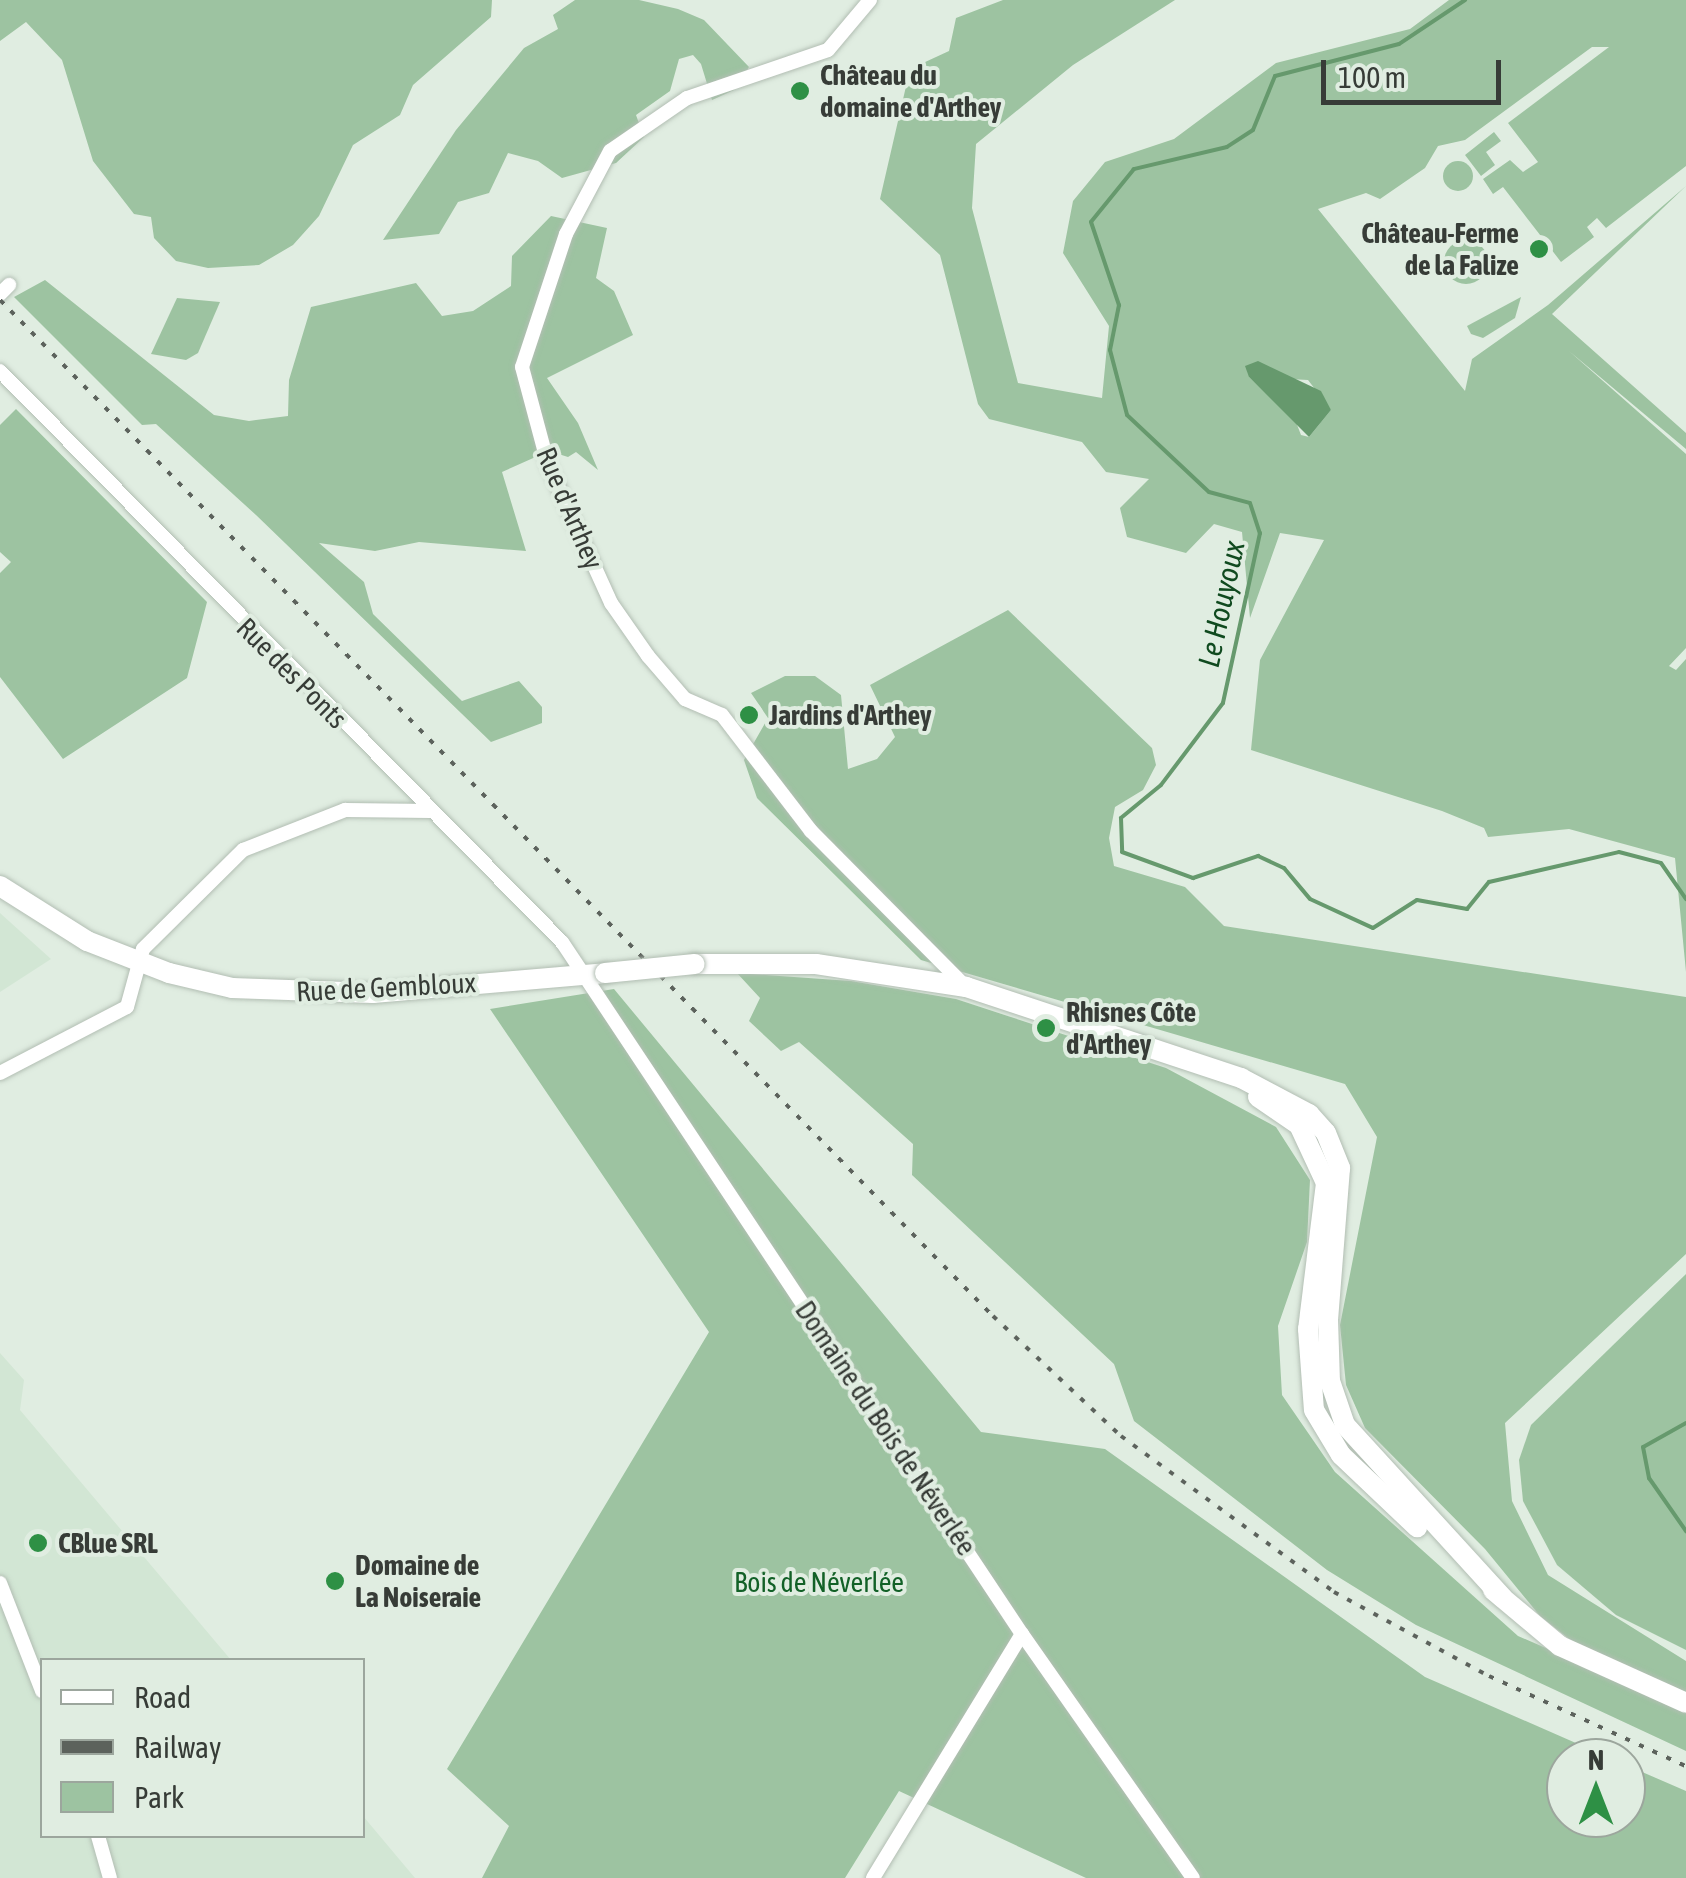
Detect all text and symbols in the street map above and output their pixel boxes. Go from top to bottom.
scale bar [1326,40,1506,102]
place label: Château du domaine d'Arthey [820,58,1001,124]
text: 100 m [1338,60,1406,94]
marker: Château du domaine d'Arthey [789,80,811,102]
place label: Château-Ferme de la Falize [1361,216,1519,282]
marker: Château-Ferme de la Falize [1528,238,1550,260]
street label: Rue d'Arthey [529,442,611,574]
water label: Le Houyoux [1190,538,1252,670]
street label: Rue des Ponts [230,611,354,735]
place label: Jardins d'Arthey [769,698,931,732]
marker: Jardins d'Arthey [738,704,760,726]
street label: Rue de Gembloux [295,966,477,1008]
place label: Rhisnes Côte d'Arthey [1066,995,1196,1061]
marker: Rhisnes Côte d'Arthey [1035,1017,1057,1039]
street label: Domaine du Bois de Néverlée [788,1295,984,1561]
place label: CBlue SRL [58,1526,158,1560]
marker: CBlue SRL [27,1532,49,1554]
place label: Domaine de La Noiseraie [355,1548,481,1614]
park label: Bois de Néverlée [734,1565,904,1599]
marker: Domaine de La Noiseraie [324,1570,346,1592]
legend [40,1658,365,1838]
text: Road [134,1680,191,1714]
text: Railway [134,1730,221,1764]
north arrow [1546,1738,1646,1838]
text: N [1588,1744,1604,1776]
text: Park [134,1780,184,1814]

